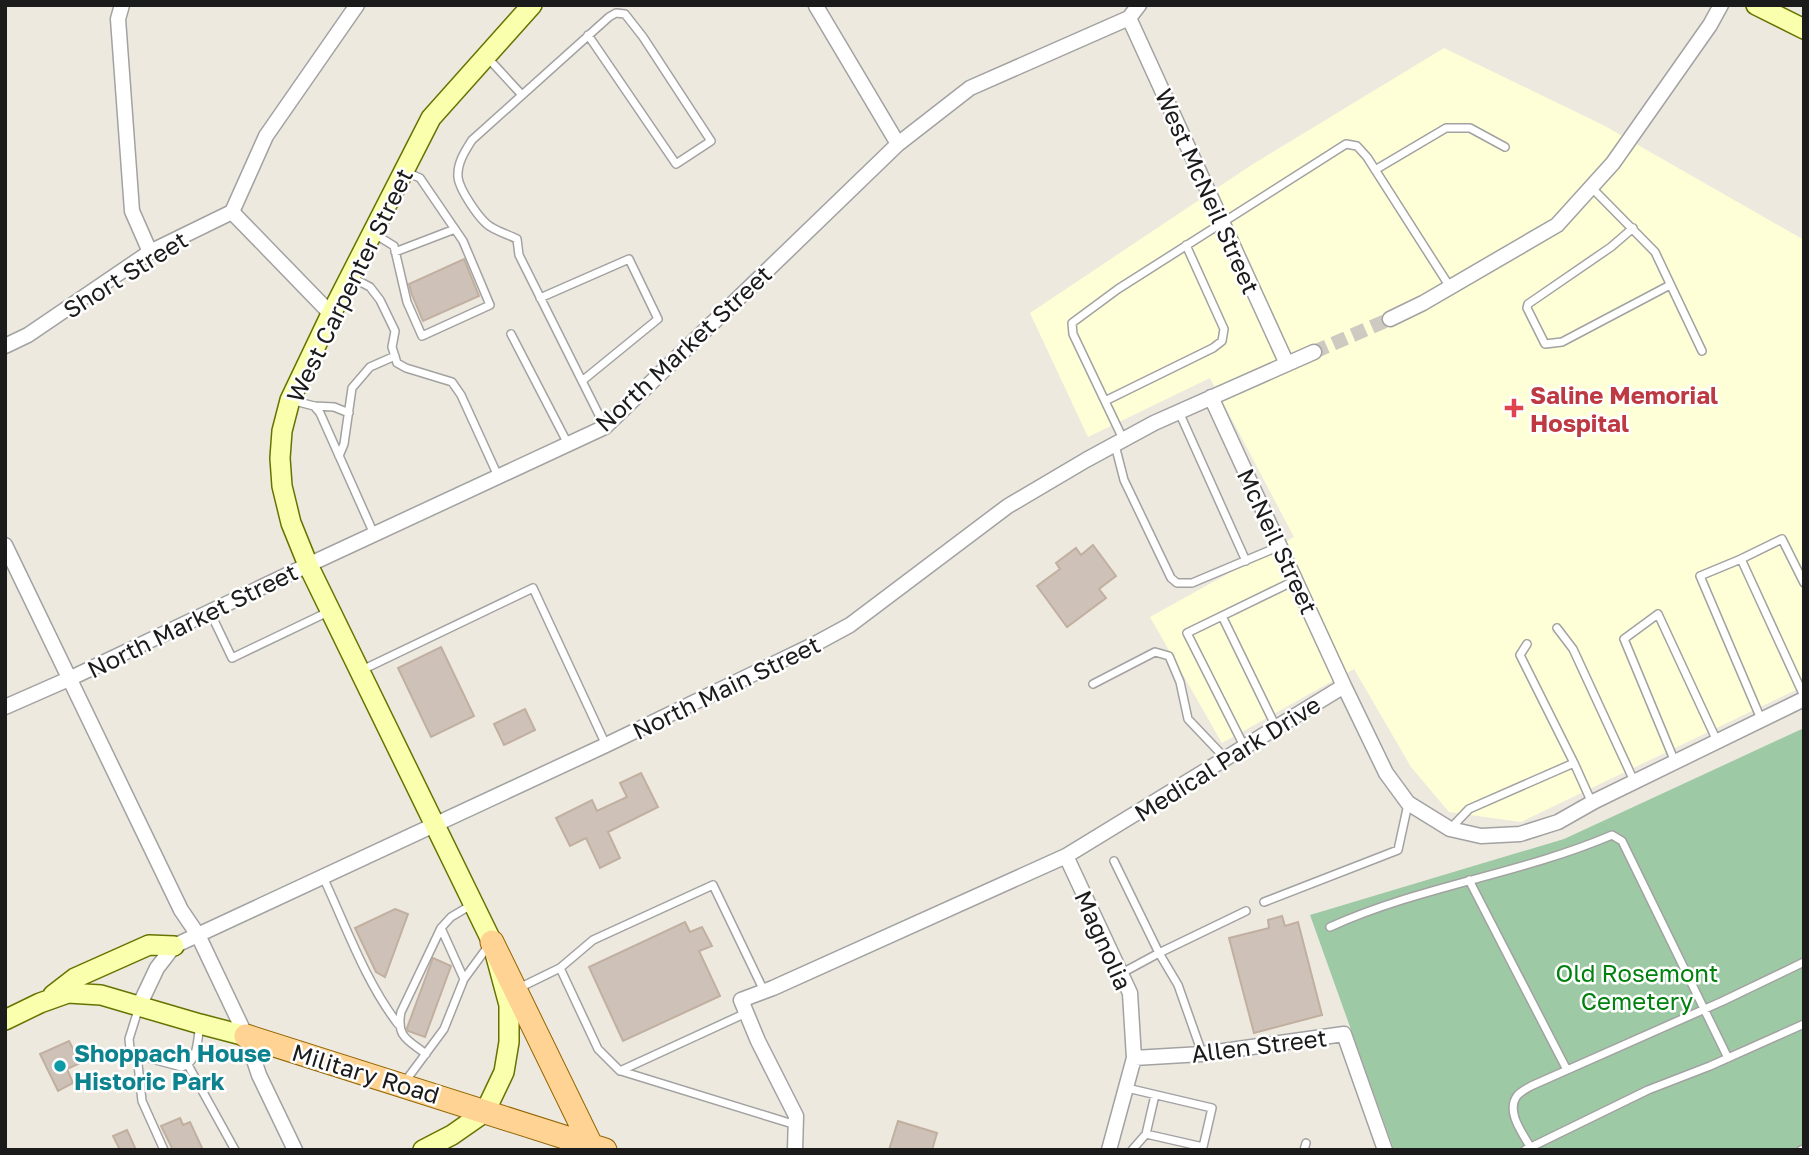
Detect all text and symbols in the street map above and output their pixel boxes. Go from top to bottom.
street label: West McNeil Street [1150,84,1266,298]
street label: West Carpenter Street [280,163,418,407]
street label: Short Street [58,224,192,324]
street label: North Market Street [589,259,777,437]
place label: Saline Memorial Hospital [1530,380,1718,437]
marker: Saline Memorial Hospital [1504,398,1524,418]
street label: McNeil Street [1232,464,1324,618]
street label: North Market Street [82,557,302,683]
street label: North Main Street [627,629,825,745]
street label: Medical Park Drive [1129,689,1325,827]
street label: Magnolia [1069,886,1139,994]
park label: Old Rosemont Cemetery [1556,958,1718,1015]
street label: Allen Street [1190,1022,1328,1068]
street label: Military Road [289,1037,443,1109]
place label: Shoppach House Historic Park [74,1038,271,1095]
marker: Shoppach House Historic Park [52,1058,68,1074]

